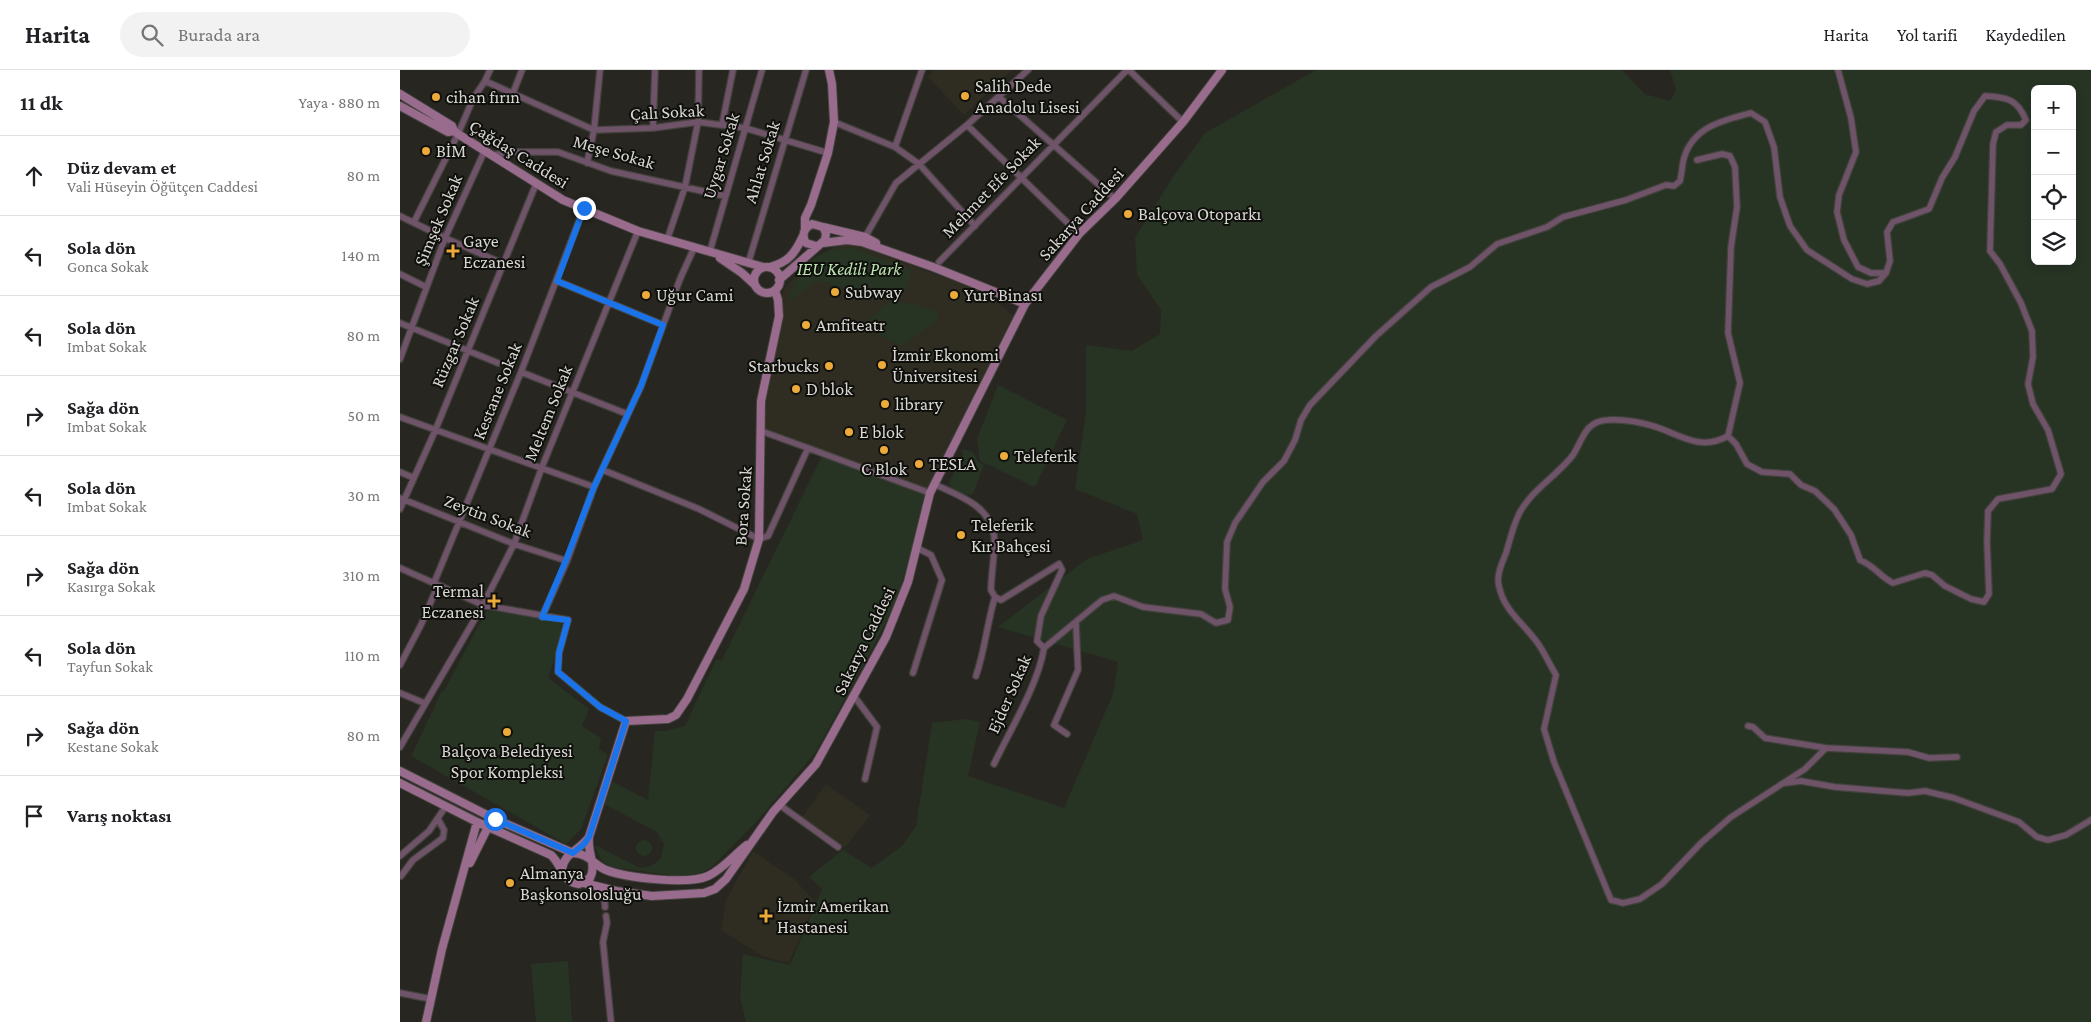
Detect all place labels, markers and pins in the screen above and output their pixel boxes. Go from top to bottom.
place label: Salih Dede Anadolu Lisesi [975,76,1080,117]
place label: cihan fırın [446,87,520,107]
marker: Salih Dede Anadolu Lisesi [959,90,971,102]
marker: cihan fırın [430,91,442,103]
place label: BİM [436,141,466,161]
marker: BİM [420,145,432,157]
place label: Balçova Otoparkı [1138,204,1262,224]
marker: Balçova Otoparkı [1122,208,1134,220]
place label: Gaye Eczanesi [463,231,526,272]
marker: Gaye Eczanesi [447,245,459,257]
place label: Subway [845,282,903,302]
place label: Uğur Cami [656,285,734,305]
place label: Yurt Binası [964,285,1043,305]
marker: Subway [829,286,841,298]
marker: Uğur Cami [640,289,652,301]
marker: Yurt Binası [948,289,960,301]
place label: Amfiteatr [816,315,886,335]
marker: Amfiteatr [800,319,812,331]
place label: İzmir Ekonomi Üniversitesi [892,345,999,386]
place label: Starbucks [748,356,819,376]
marker: İzmir Ekonomi Üniversitesi [876,359,888,371]
marker: Starbucks [823,360,835,372]
place label: D blok [806,379,853,399]
marker: D blok [790,383,802,395]
place label: library [895,394,943,414]
marker: library [879,398,891,410]
place label: E blok [859,422,904,442]
marker: E blok [843,426,855,438]
marker: C Blok [878,444,890,456]
place label: Teleferik [1014,446,1077,466]
marker: Teleferik [998,450,1010,462]
place label: TESLA [929,454,977,474]
marker: TESLA [913,458,925,470]
place label: C Blok [861,459,907,479]
place label: Teleferik Kır Bahçesi [971,515,1051,556]
marker: Teleferik Kır Bahçesi [955,529,967,541]
place label: Termal Eczanesi [421,581,484,622]
marker: Termal Eczanesi [488,595,500,607]
marker: Balçova Belediyesi Spor Kompleksi [501,726,513,738]
place label: Balçova Belediyesi Spor Kompleksi [441,741,573,782]
place label: Almanya Başkonsolosluğu [520,863,642,904]
marker: Almanya Başkonsolosluğu [504,877,516,889]
place label: İzmir Amerikan Hastanesi [777,896,890,937]
marker: İzmir Amerikan Hastanesi [759,909,773,923]

